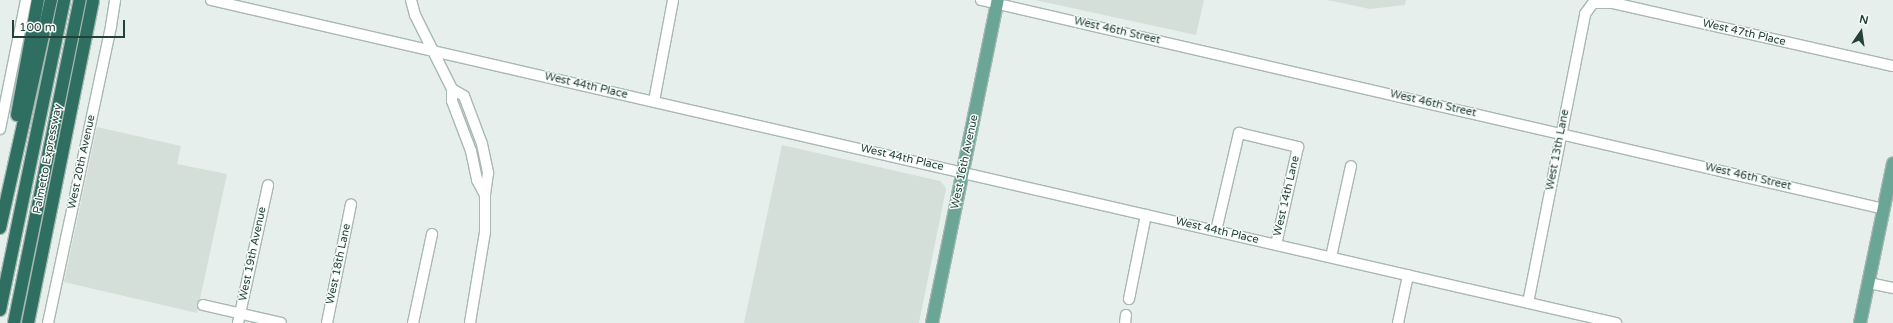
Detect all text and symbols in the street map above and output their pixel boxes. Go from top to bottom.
scale bar [14,12,127,38]
north arrow [1841,12,1881,52]
text: N [1858,12,1870,27]
street label: West 46th Street [1073,15,1161,47]
street label: West 47th Place [1701,17,1787,49]
text: 100 m [19,20,56,34]
street label: West 44th Place [543,70,629,102]
street label: West 46th Street [1389,88,1477,120]
street label: Palmetto Expressway [31,103,65,215]
street label: West 13th Lane [1544,108,1572,192]
street label: West 20th Avenue [66,114,98,210]
street label: West 16th Avenue [949,114,981,210]
street label: West 44th Place [859,142,945,174]
street label: West 14th Lane [1271,154,1303,238]
street label: West 46th Street [1704,161,1792,193]
street label: West 19th Avenue [237,206,269,302]
street label: West 44th Place [1174,215,1260,247]
street label: West 18th Lane [324,222,354,306]

